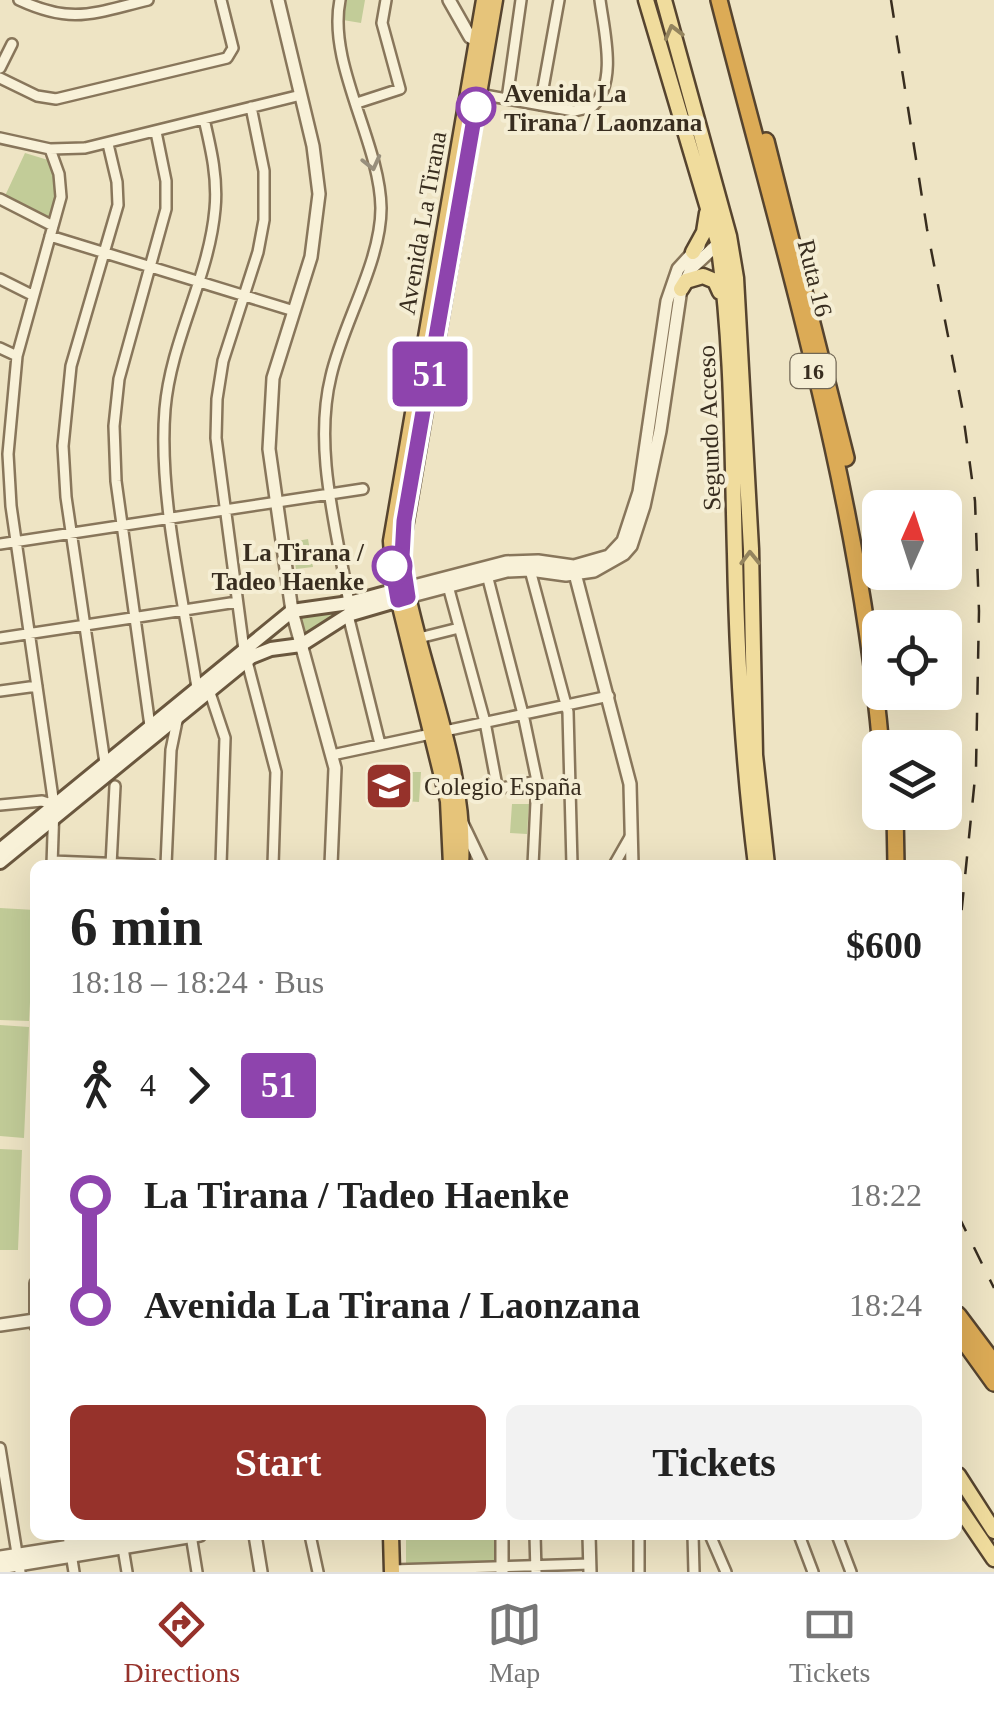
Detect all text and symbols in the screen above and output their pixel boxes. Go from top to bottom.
one-way arrow [663,24,684,41]
place label: Avenida La Tirana / Laonzana [504,80,703,136]
marker: Avenida La Tirana / Laonzana [457,88,495,126]
street label: Avenida La Tirana [393,129,451,317]
one-way arrow [360,154,381,171]
street label: Ruta 16 [792,237,838,319]
line badge: 51 [385,342,475,406]
street label: Segundo Acceso [693,345,725,511]
road number: 16 [790,354,836,388]
text: 51 [413,355,448,394]
north arrow [862,490,962,590]
map controls [862,490,962,830]
place label: La Tirana / Tadeo Haenke [211,539,365,595]
marker: La Tirana / Tadeo Haenke [373,547,411,585]
one-way arrow [740,550,761,566]
button: locate [862,610,962,710]
button: layers [862,730,962,830]
school or university icon: Colegio España [363,760,415,812]
place label: Colegio España [424,773,582,800]
text: 6 min [70,896,203,957]
text: $600 [846,924,922,966]
text: 18:18 – 18:24 · Bus [70,964,324,1000]
icon: walk [70,1058,125,1113]
icon: forward [171,1058,226,1113]
text: 51 [261,1066,296,1105]
text: 4 [140,1067,156,1103]
text: La Tirana / Tadeo Haenke [144,1174,569,1216]
text: 18:22 [849,1177,922,1213]
text: Avenida La Tirana / Laonzana [144,1284,640,1326]
text: 18:24 [849,1287,922,1323]
button: Start [70,1405,486,1520]
button: Tickets [506,1405,922,1520]
tab: Directions [123,1597,240,1689]
tab: Map [487,1597,542,1689]
tab: Tickets [789,1597,871,1689]

